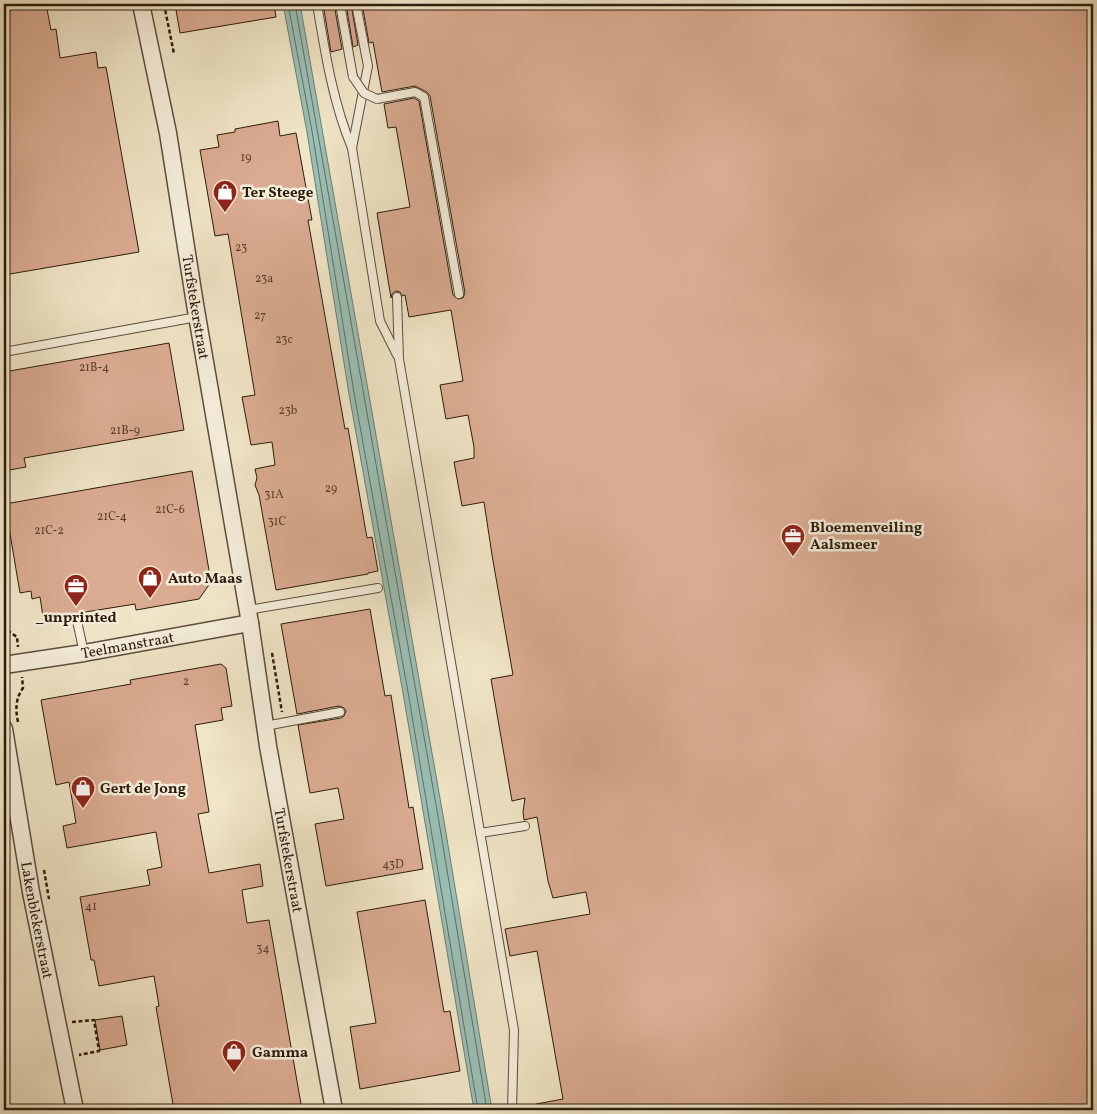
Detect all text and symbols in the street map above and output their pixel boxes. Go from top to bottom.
house number: 19 [241,150,251,166]
shop icon: Ter Steege [212,179,238,213]
place label: Ter Steege [242,183,314,204]
house number: 23 [235,240,247,256]
street label: Turfstekerstraat [175,253,213,361]
house number: 23a [255,271,273,287]
house number: 27 [254,308,266,324]
house number: 23c [275,332,293,348]
house number: 21B-4 [79,360,109,376]
house number: 23b [279,403,298,419]
house number: 21B-9 [110,423,140,439]
house number: 29 [325,481,337,497]
house number: 31A [264,487,284,503]
house number: 21C-6 [155,502,185,518]
house number: 21C-4 [97,509,127,525]
house number: 31C [268,514,286,530]
place label: Bloemenveiling Aalsmeer [810,518,922,556]
house number: 21C-2 [34,523,64,539]
office icon: Bloemenveiling Aalsmeer [780,523,806,557]
shop icon: Auto Maas [137,565,163,599]
place label: Auto Maas [168,569,242,590]
office icon: _unprinted [63,573,89,607]
place label: _unprinted [35,608,117,629]
street label: Teelmanstraat [79,628,176,665]
house number: 2 [183,674,189,690]
shop icon: Gert de Jong [70,775,96,809]
place label: Gert de Jong [100,779,186,800]
street label: Turfstekerstraat [267,806,307,914]
house number: 43D [382,857,404,873]
street label: Lakenblekerstraat [14,860,57,981]
house number: 41 [85,899,97,915]
house number: 34 [256,941,270,957]
shop icon: Gamma [221,1039,247,1073]
place label: Gamma [252,1043,308,1064]

